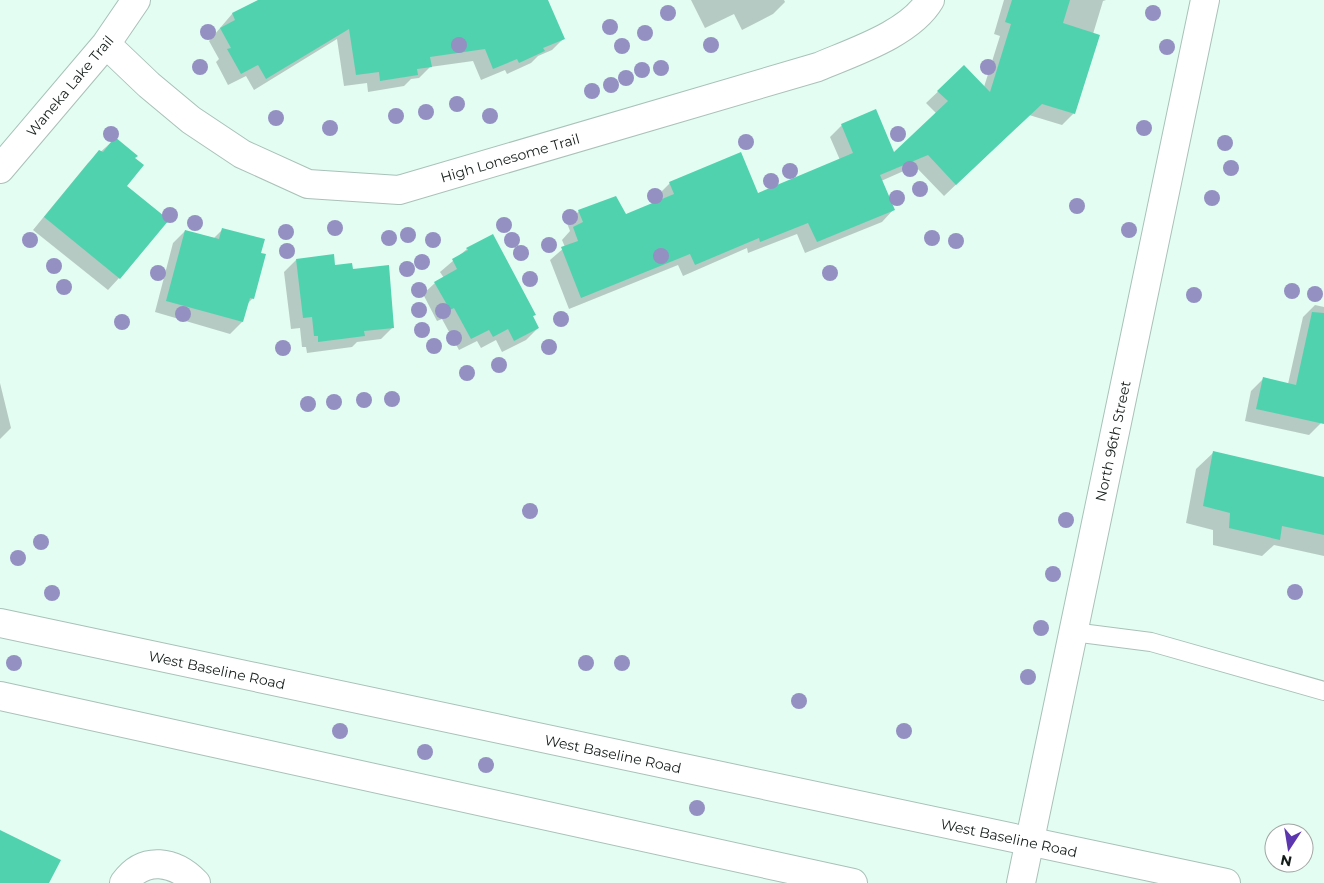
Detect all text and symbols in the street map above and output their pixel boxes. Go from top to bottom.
street label: Waneka Lake Trail [22,32,118,140]
street label: High Lonesome Trail [438,130,582,186]
street label: North 96th Street [1091,379,1135,503]
street label: West Baseline Road [147,647,287,693]
street label: West Baseline Road [543,731,683,777]
street label: West Baseline Road [939,815,1079,861]
north arrow [1264,823,1314,873]
text: N [1279,851,1294,871]

